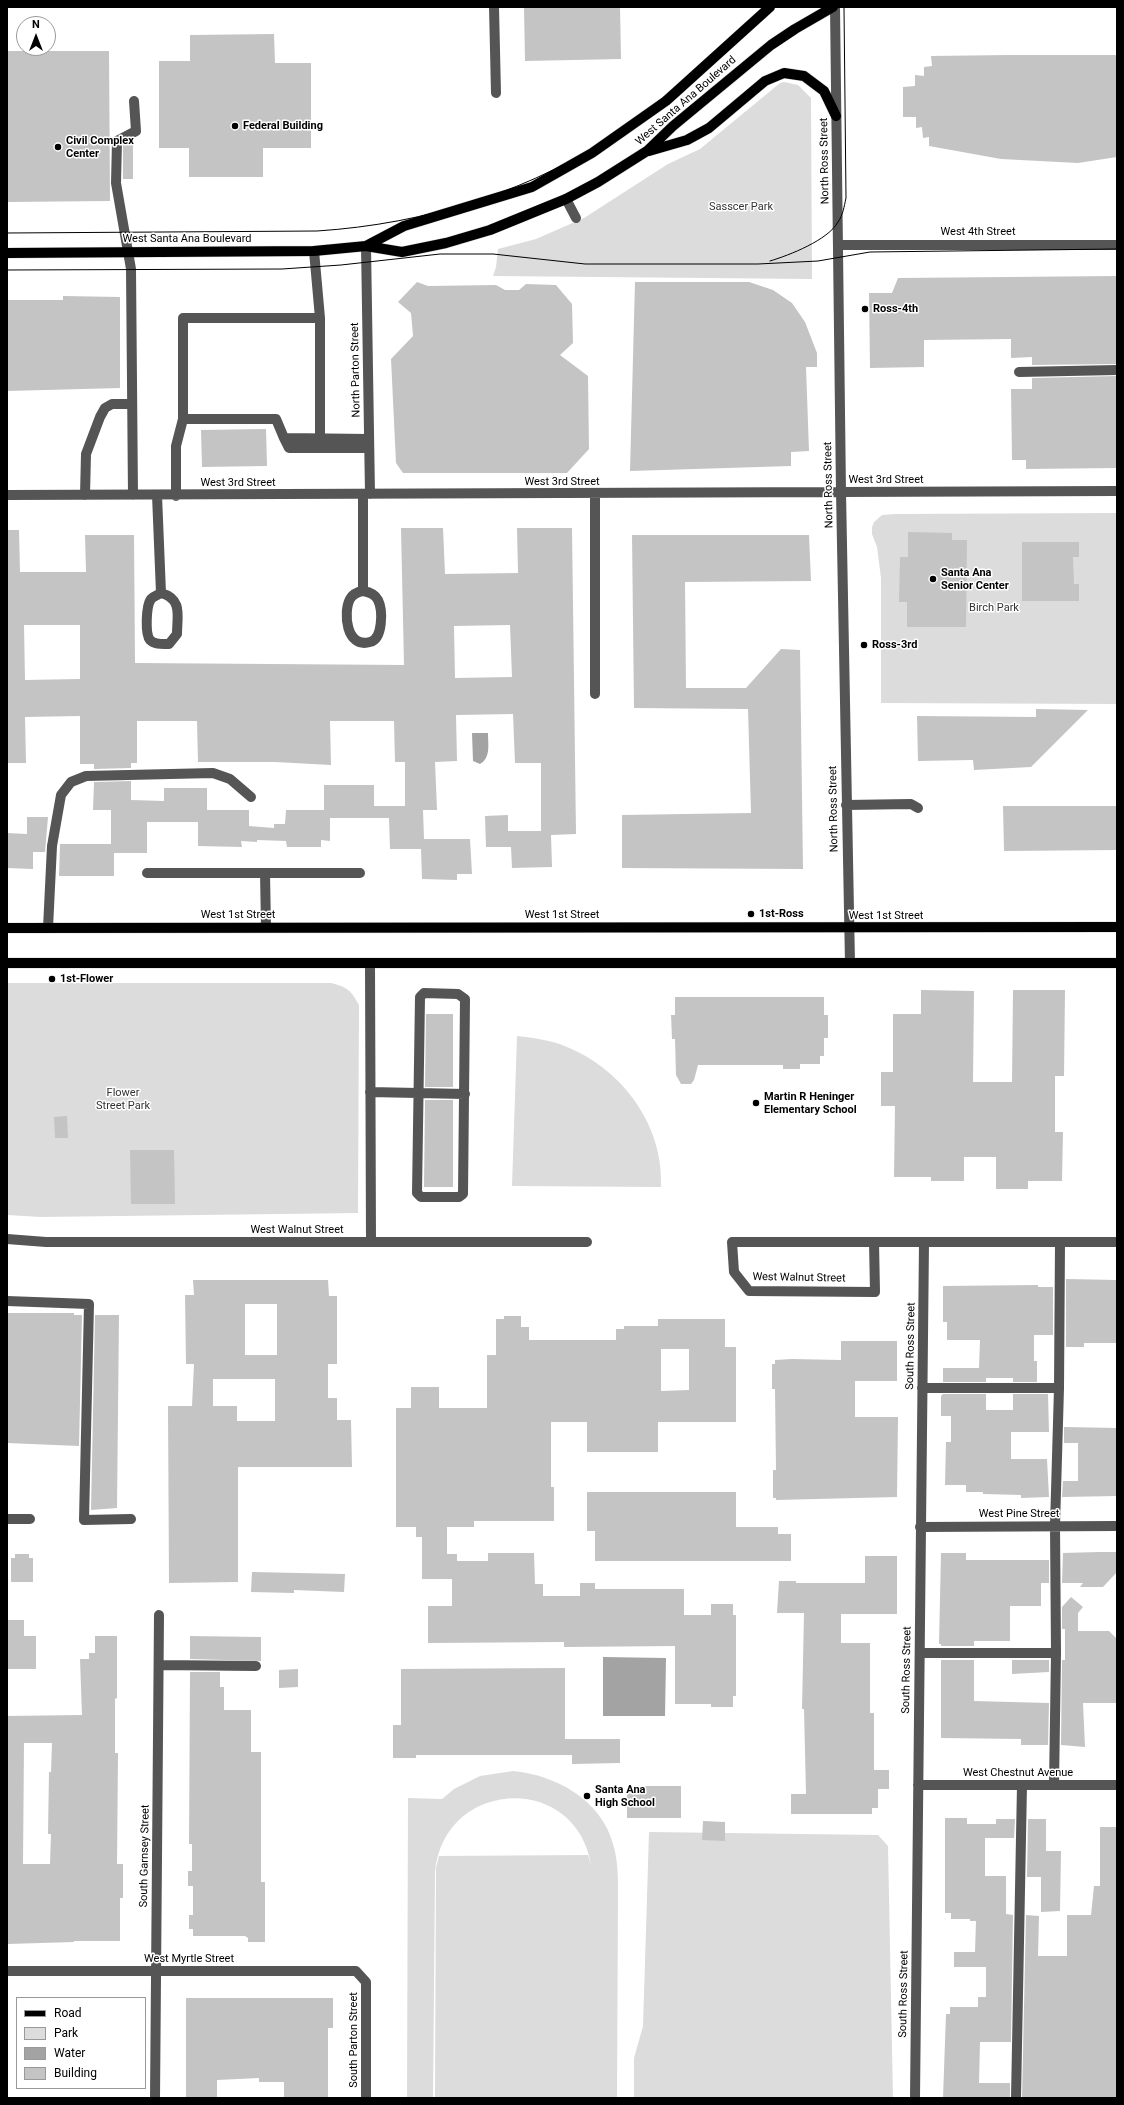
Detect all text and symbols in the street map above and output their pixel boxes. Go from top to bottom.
north arrow [16,16,56,56]
text: N [32,18,40,31]
street label: West Santa Ana Boulevard [633,54,739,148]
street label: North Ross Street [818,118,832,204]
place label: Federal Building [243,119,323,133]
marker: Federal Building [230,121,240,131]
place label: Civil Complex Center [66,134,134,160]
marker: Civil Complex Center [53,142,63,152]
park label: Sasscer Park [709,200,773,214]
street label: West 4th Street [940,225,1016,239]
street label: West Santa Ana Boulevard [123,232,251,246]
place label: Ross-4th [873,302,918,316]
marker: Ross-4th [860,304,870,314]
street label: North Parton Street [349,322,363,418]
street label: North Ross Street [822,442,836,528]
street label: West 3rd Street [848,473,924,487]
street label: West 3rd Street [524,475,600,489]
street label: West 3rd Street [200,476,276,490]
place label: Santa Ana Senior Center [941,566,1009,592]
marker: Santa Ana Senior Center [928,574,938,584]
park label: Birch Park [969,601,1019,615]
place label: Ross-3rd [872,638,917,652]
marker: Ross-3rd [859,640,869,650]
street label: North Ross Street [827,766,841,852]
place label: 1st-Ross [759,907,804,921]
street label: West 1st Street [201,908,275,922]
street label: West 1st Street [525,908,599,922]
marker: 1st-Ross [746,909,756,919]
street label: West 1st Street [849,909,923,923]
place label: 1st-Flower [60,972,113,986]
marker: 1st-Flower [47,974,57,984]
park label: Flower Street Park [96,1086,150,1112]
place label: Martin R Heninger Elementary School [764,1090,857,1116]
marker: Martin R Heninger Elementary School [751,1098,761,1108]
street label: West Walnut Street [250,1223,344,1237]
street label: West Walnut Street [752,1271,846,1285]
street label: South Ross Street [904,1302,918,1390]
street label: West Pine Street [979,1507,1059,1521]
street label: South Ross Street [900,1626,914,1714]
street label: West Chestnut Avenue [963,1766,1073,1780]
place label: Santa Ana High School [595,1783,655,1809]
marker: Santa Ana High School [582,1791,592,1801]
street label: South Garnsey Street [138,1804,152,1908]
street label: South Ross Street [897,1950,911,2038]
street label: West Myrtle Street [144,1952,234,1966]
street label: South Parton Street [347,1992,361,2088]
legend [16,1997,146,2089]
text: Road [54,2006,82,2020]
text: Park [54,2026,78,2040]
text: Water [54,2046,85,2060]
text: Building [54,2066,97,2080]

